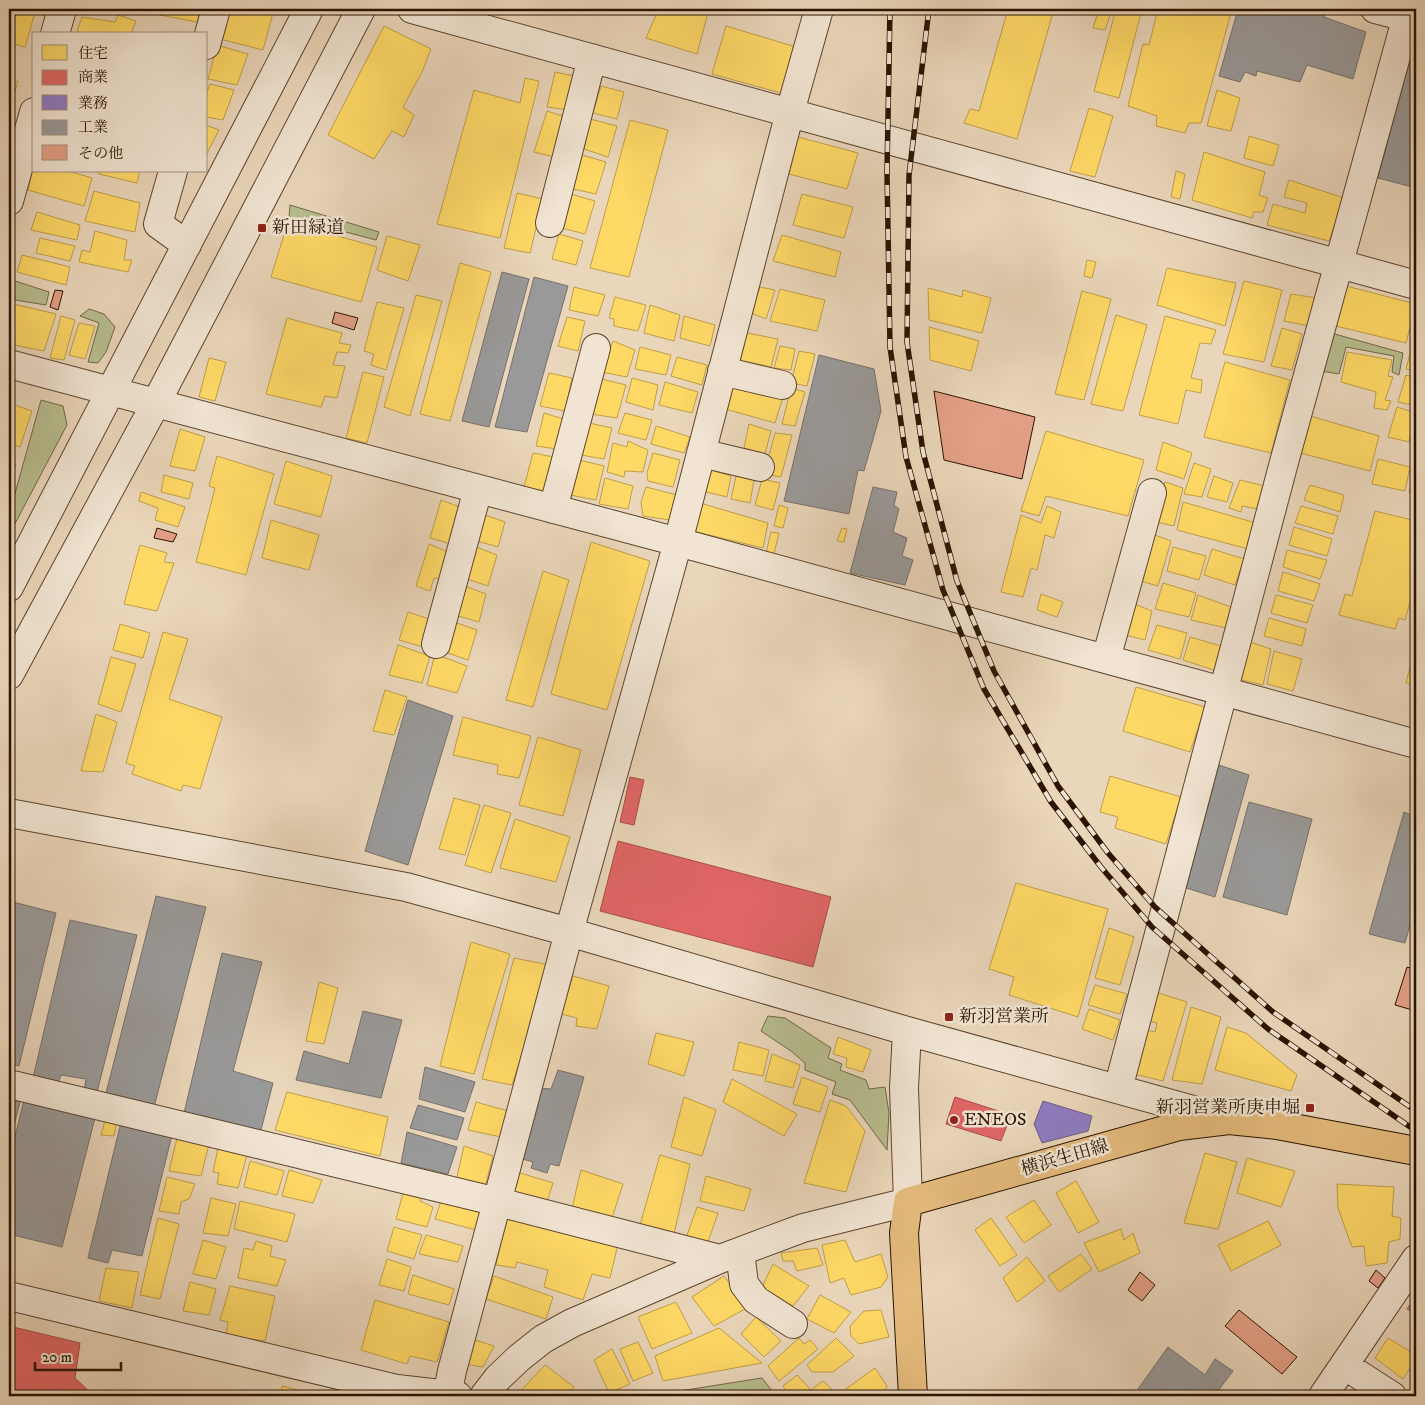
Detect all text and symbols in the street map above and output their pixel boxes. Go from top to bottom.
legend [32,32,208,172]
text: 住宅 [78,44,108,63]
text: 商業 [78,68,108,87]
text: 業務 [78,94,108,113]
text: 工業 [78,118,108,137]
text: その他 [78,144,123,163]
place label: 新田緑道 [272,217,344,239]
marker: 新田緑道 [256,222,268,234]
place label: 新羽営業所 [959,1006,1049,1028]
marker: 新羽営業所 [943,1011,955,1023]
place label: 新羽営業所庚申堀 [1156,1097,1300,1119]
marker: 新羽営業所庚申堀 [1304,1102,1316,1114]
place label: ENEOS [964,1109,1026,1131]
marker: ENEOS [948,1114,960,1126]
street label: 横浜生田線 [1019,1135,1111,1181]
scale bar [35,1340,121,1372]
text: 20 m [42,1348,72,1367]

